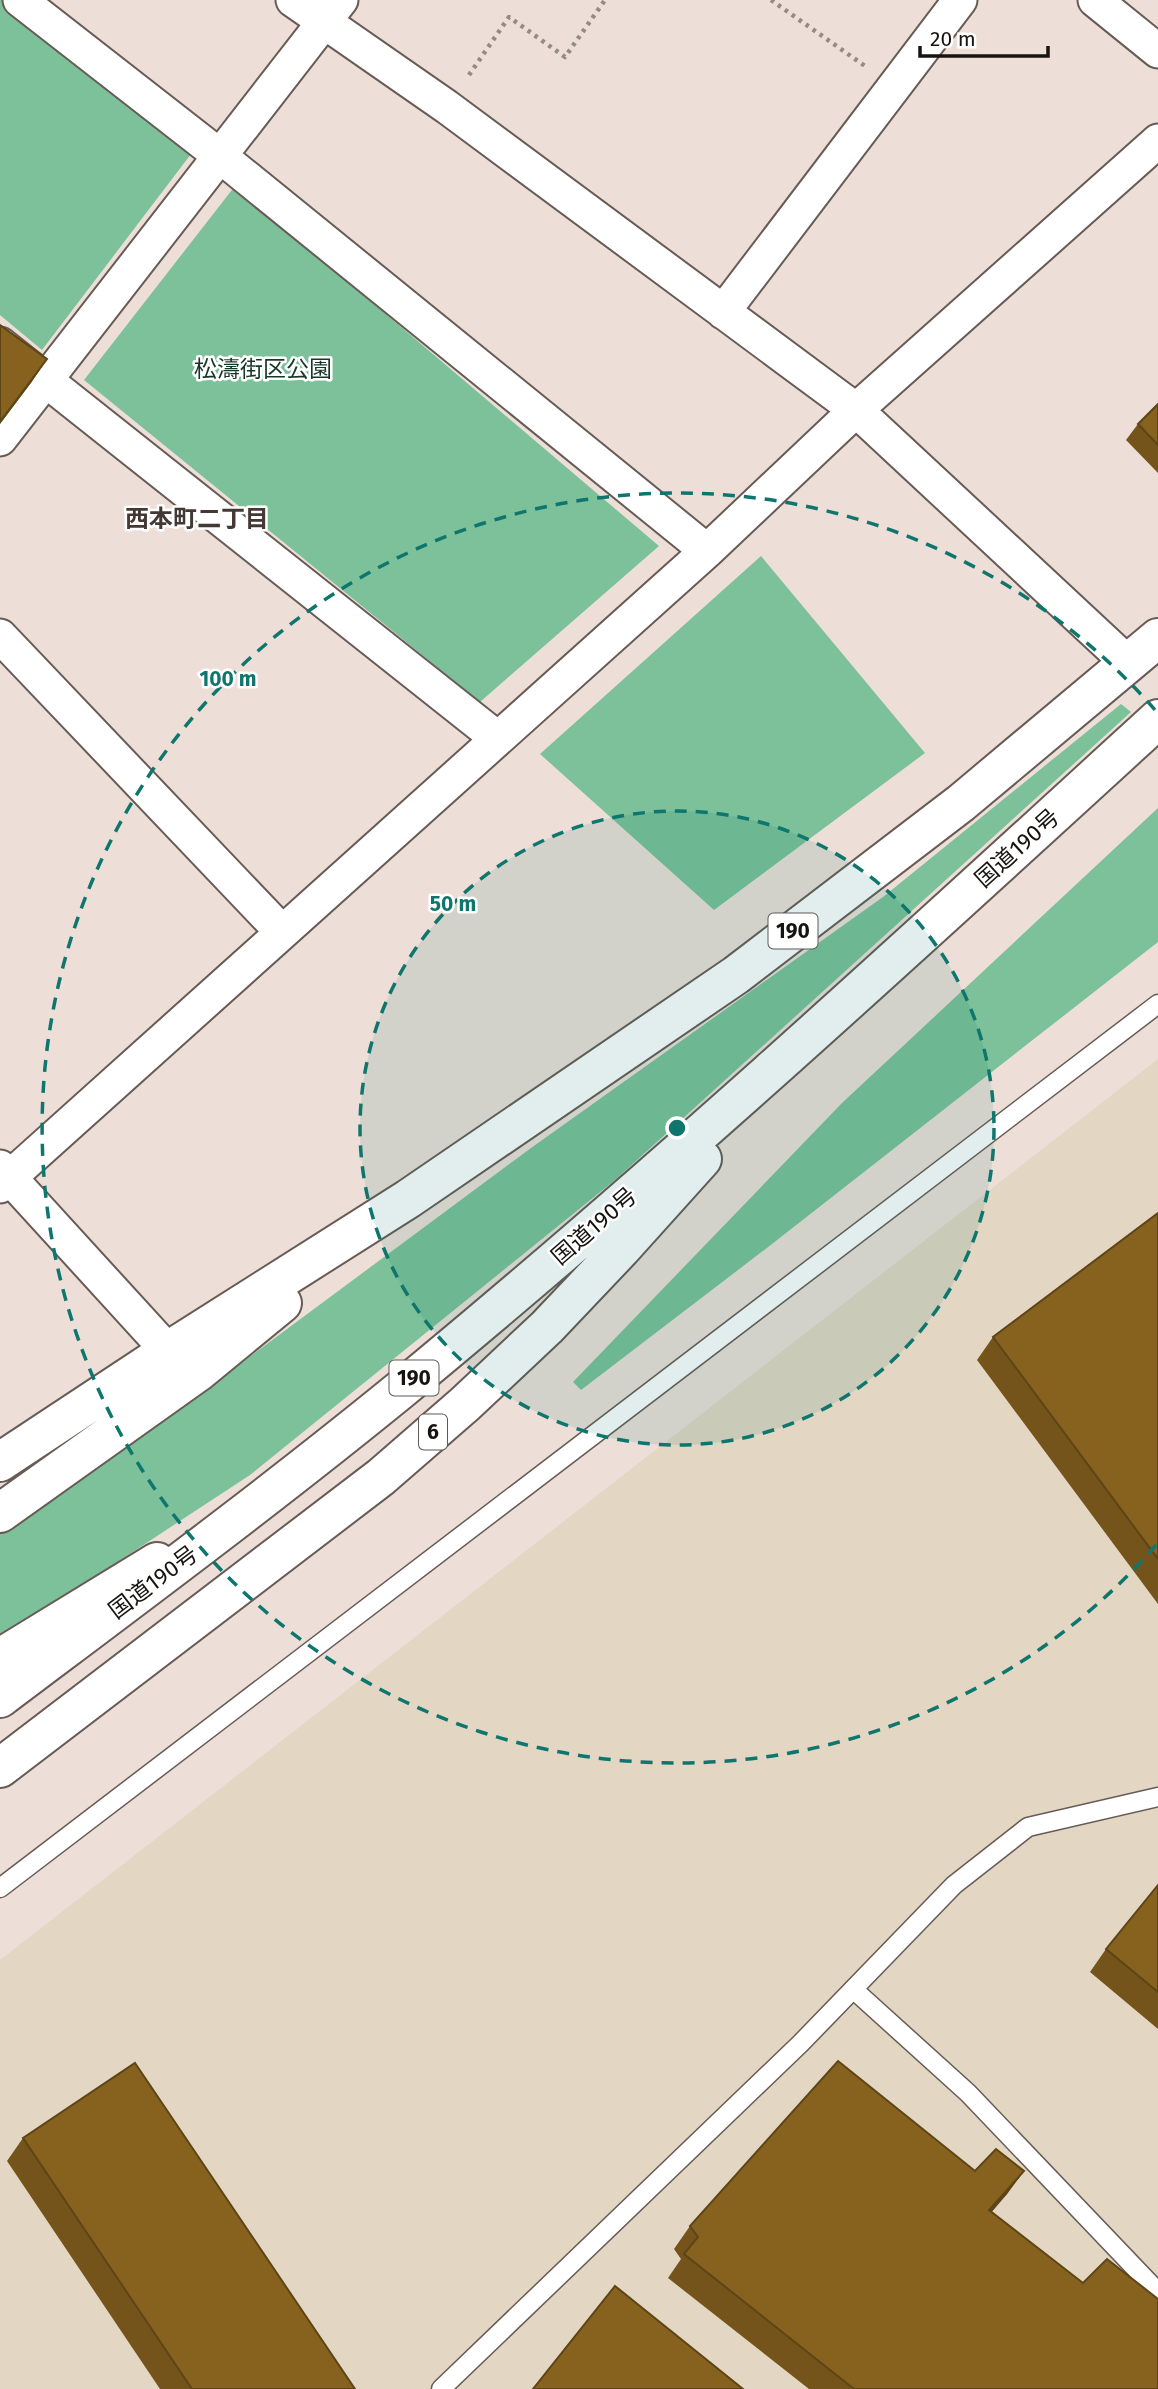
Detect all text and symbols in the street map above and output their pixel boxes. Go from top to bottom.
scale bar [920,14,1048,58]
text: 20 m [930,26,976,52]
park label: 松濤街区公園 [194,355,332,383]
district label: 西本町二丁目 [125,505,269,533]
text: 100 m [199,666,257,692]
street label: 国道190号 [969,803,1065,893]
text: 50 m [430,891,476,917]
road number: 190 [768,914,818,948]
centre of rings [665,1116,689,1140]
street label: 国道190号 [546,1181,642,1271]
road number: 190 [390,1360,438,1396]
road number: 6 [419,1414,447,1450]
street label: 国道190号 [103,1540,203,1624]

